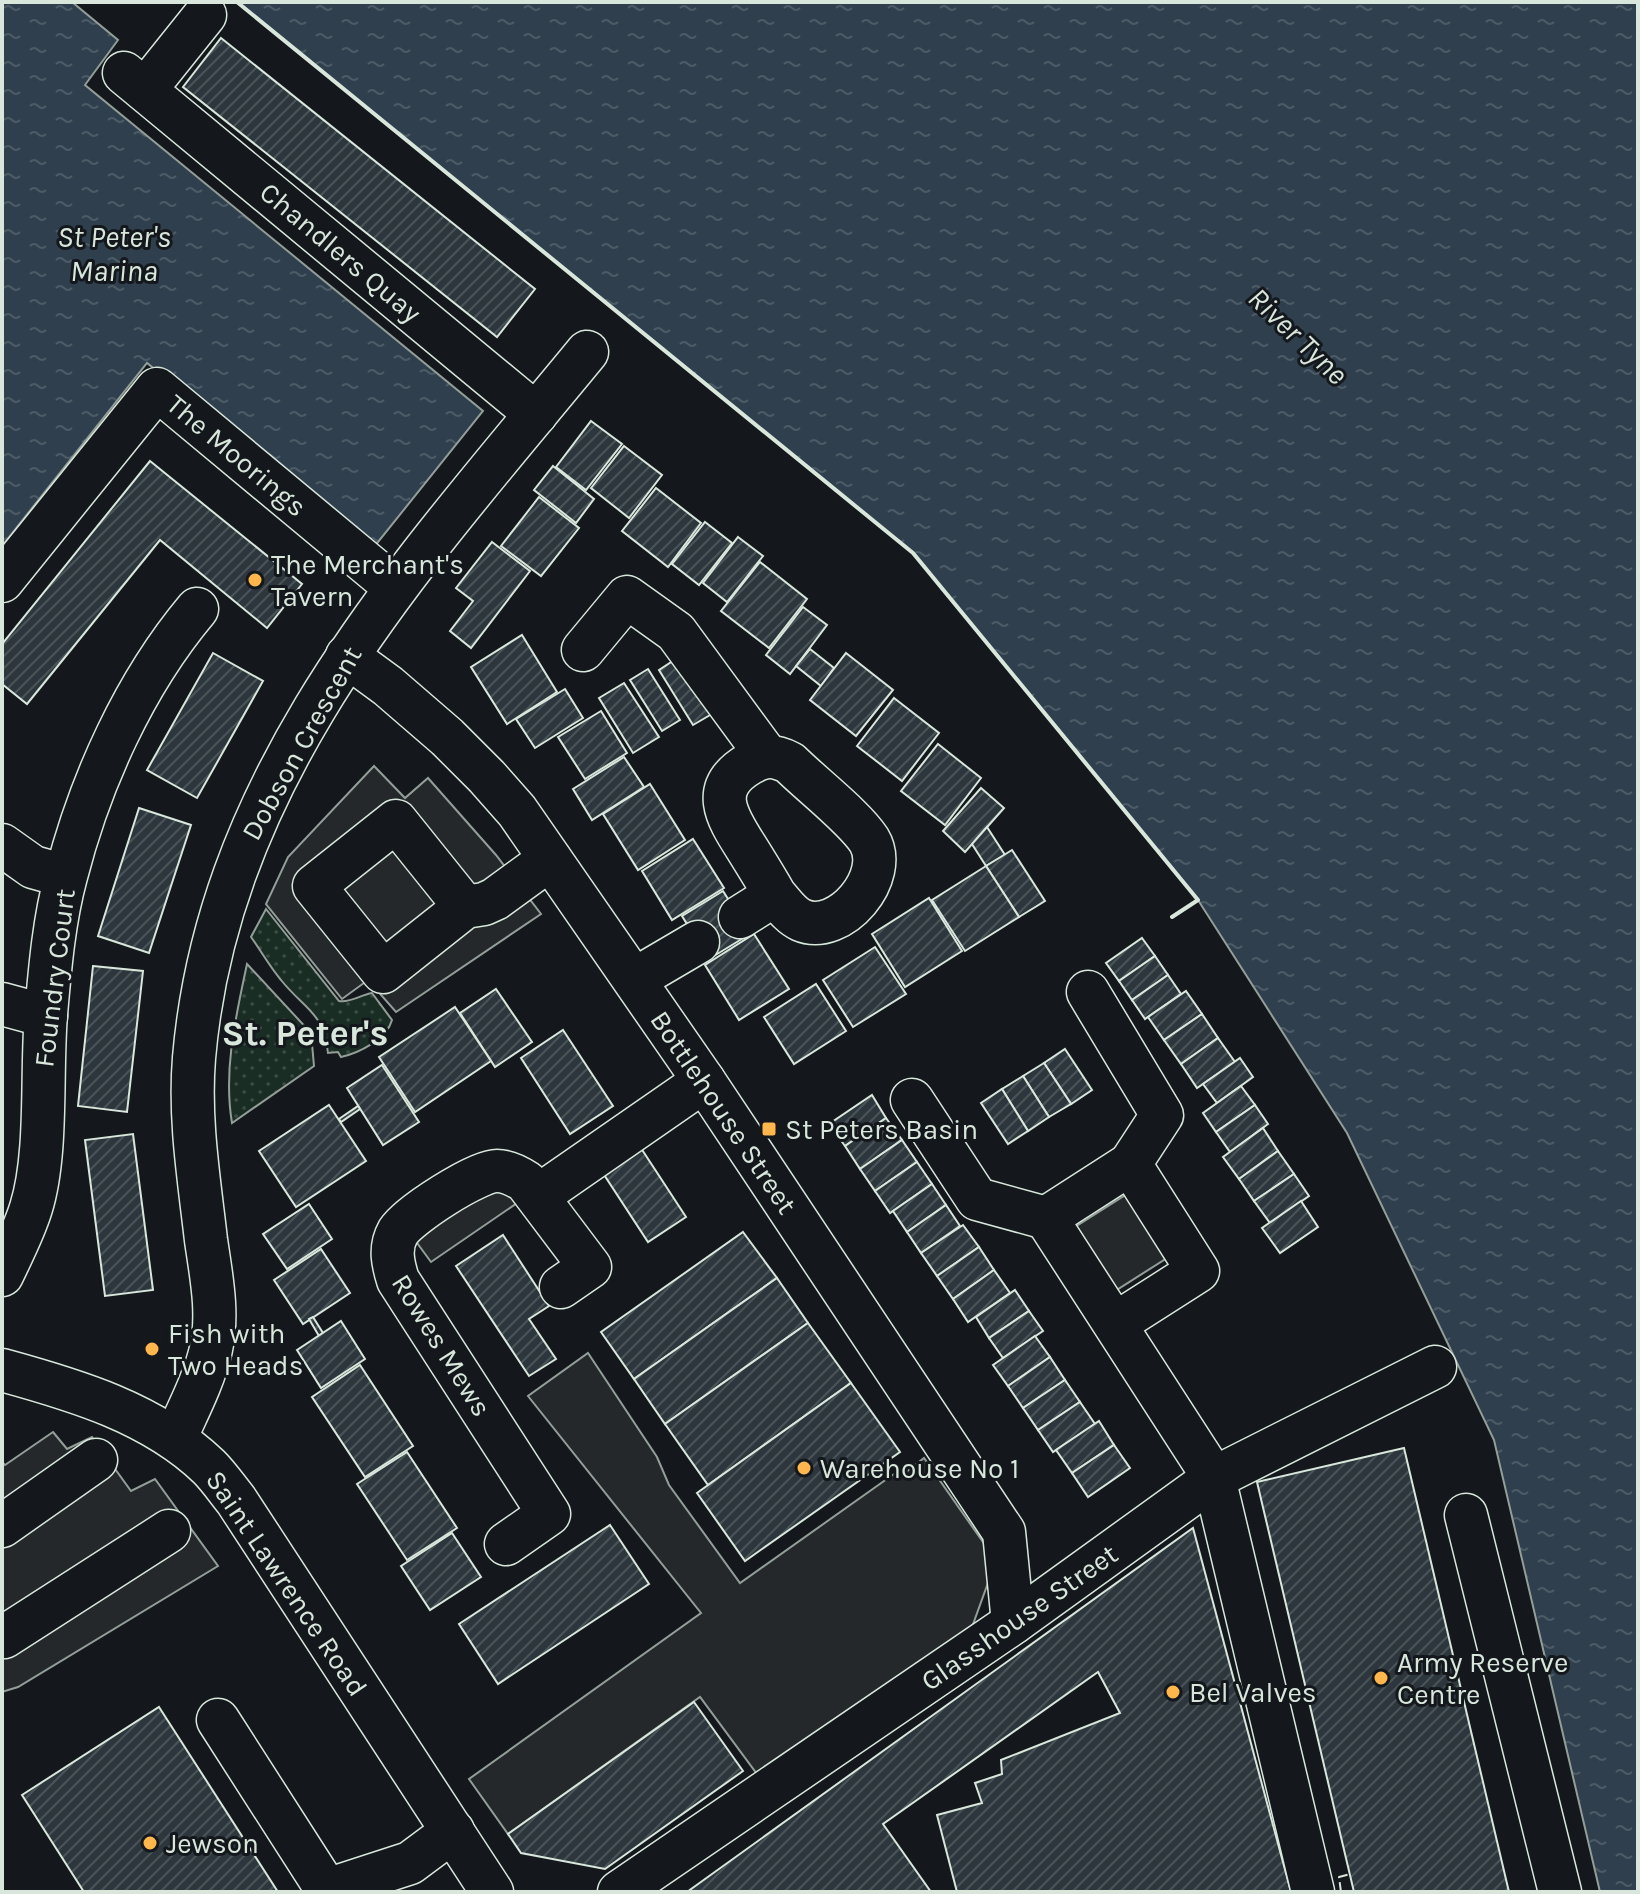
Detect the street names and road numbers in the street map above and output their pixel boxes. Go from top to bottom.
street label: Chandlers Quay [253,175,428,329]
street label: The Moorings [160,387,313,523]
street label: Dobson Crescent [235,641,368,846]
street label: Foundry Court [27,887,82,1069]
street label: Bottlehouse Street [643,1005,804,1220]
street label: Rowes Mews [385,1268,498,1423]
street label: Saint Lawrence Road [199,1464,374,1702]
street label: Glasshouse Street [915,1537,1124,1698]

